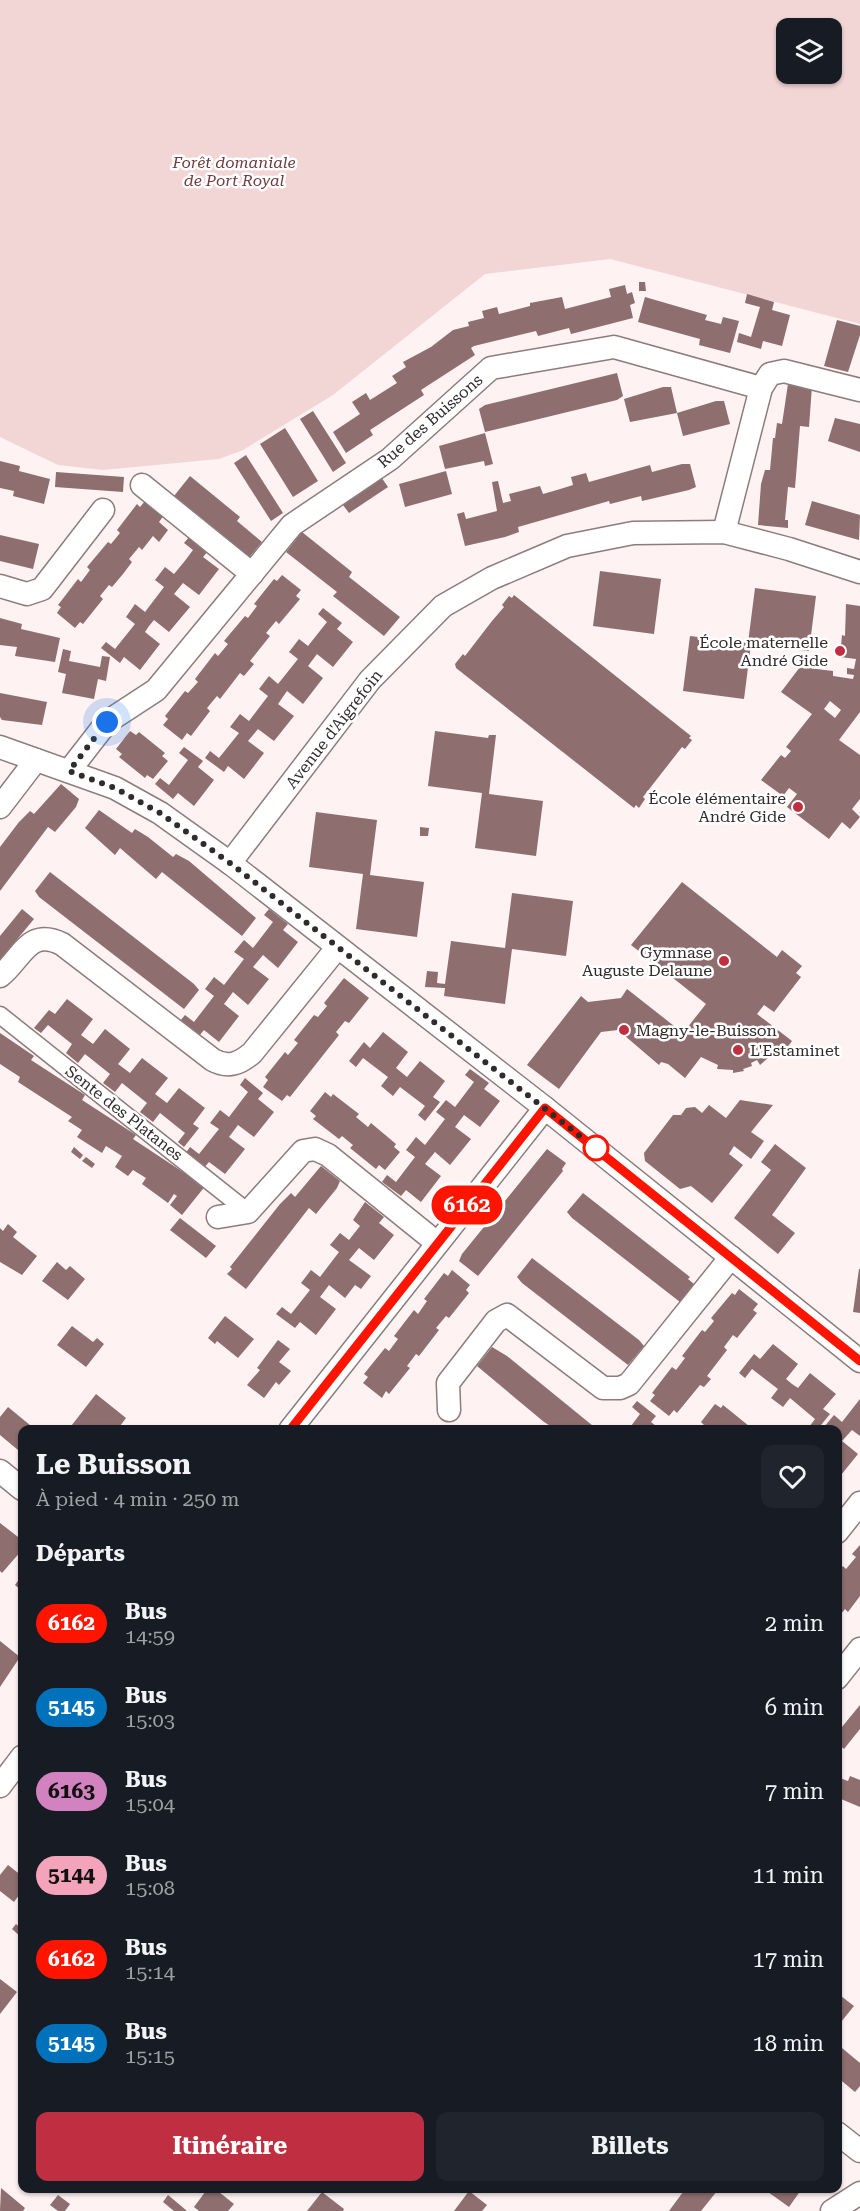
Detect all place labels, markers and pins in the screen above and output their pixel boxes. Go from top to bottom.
place label: École maternelle André Gide [699,633,828,670]
marker: École maternelle André Gide [833,644,847,658]
place label: École élémentaire André Gide [648,789,786,826]
marker: École élémentaire André Gide [791,800,805,814]
place label: Gymnase Auguste Delaune [582,943,712,980]
marker: Gymnase Auguste Delaune [717,954,731,968]
place label: Magny-le-Buisson [636,1021,777,1040]
marker: Magny-le-Buisson [617,1023,631,1037]
place label: L'Estaminet [750,1041,840,1060]
marker: L'Estaminet [731,1043,745,1057]
unlabelled marker [583,1135,609,1161]

